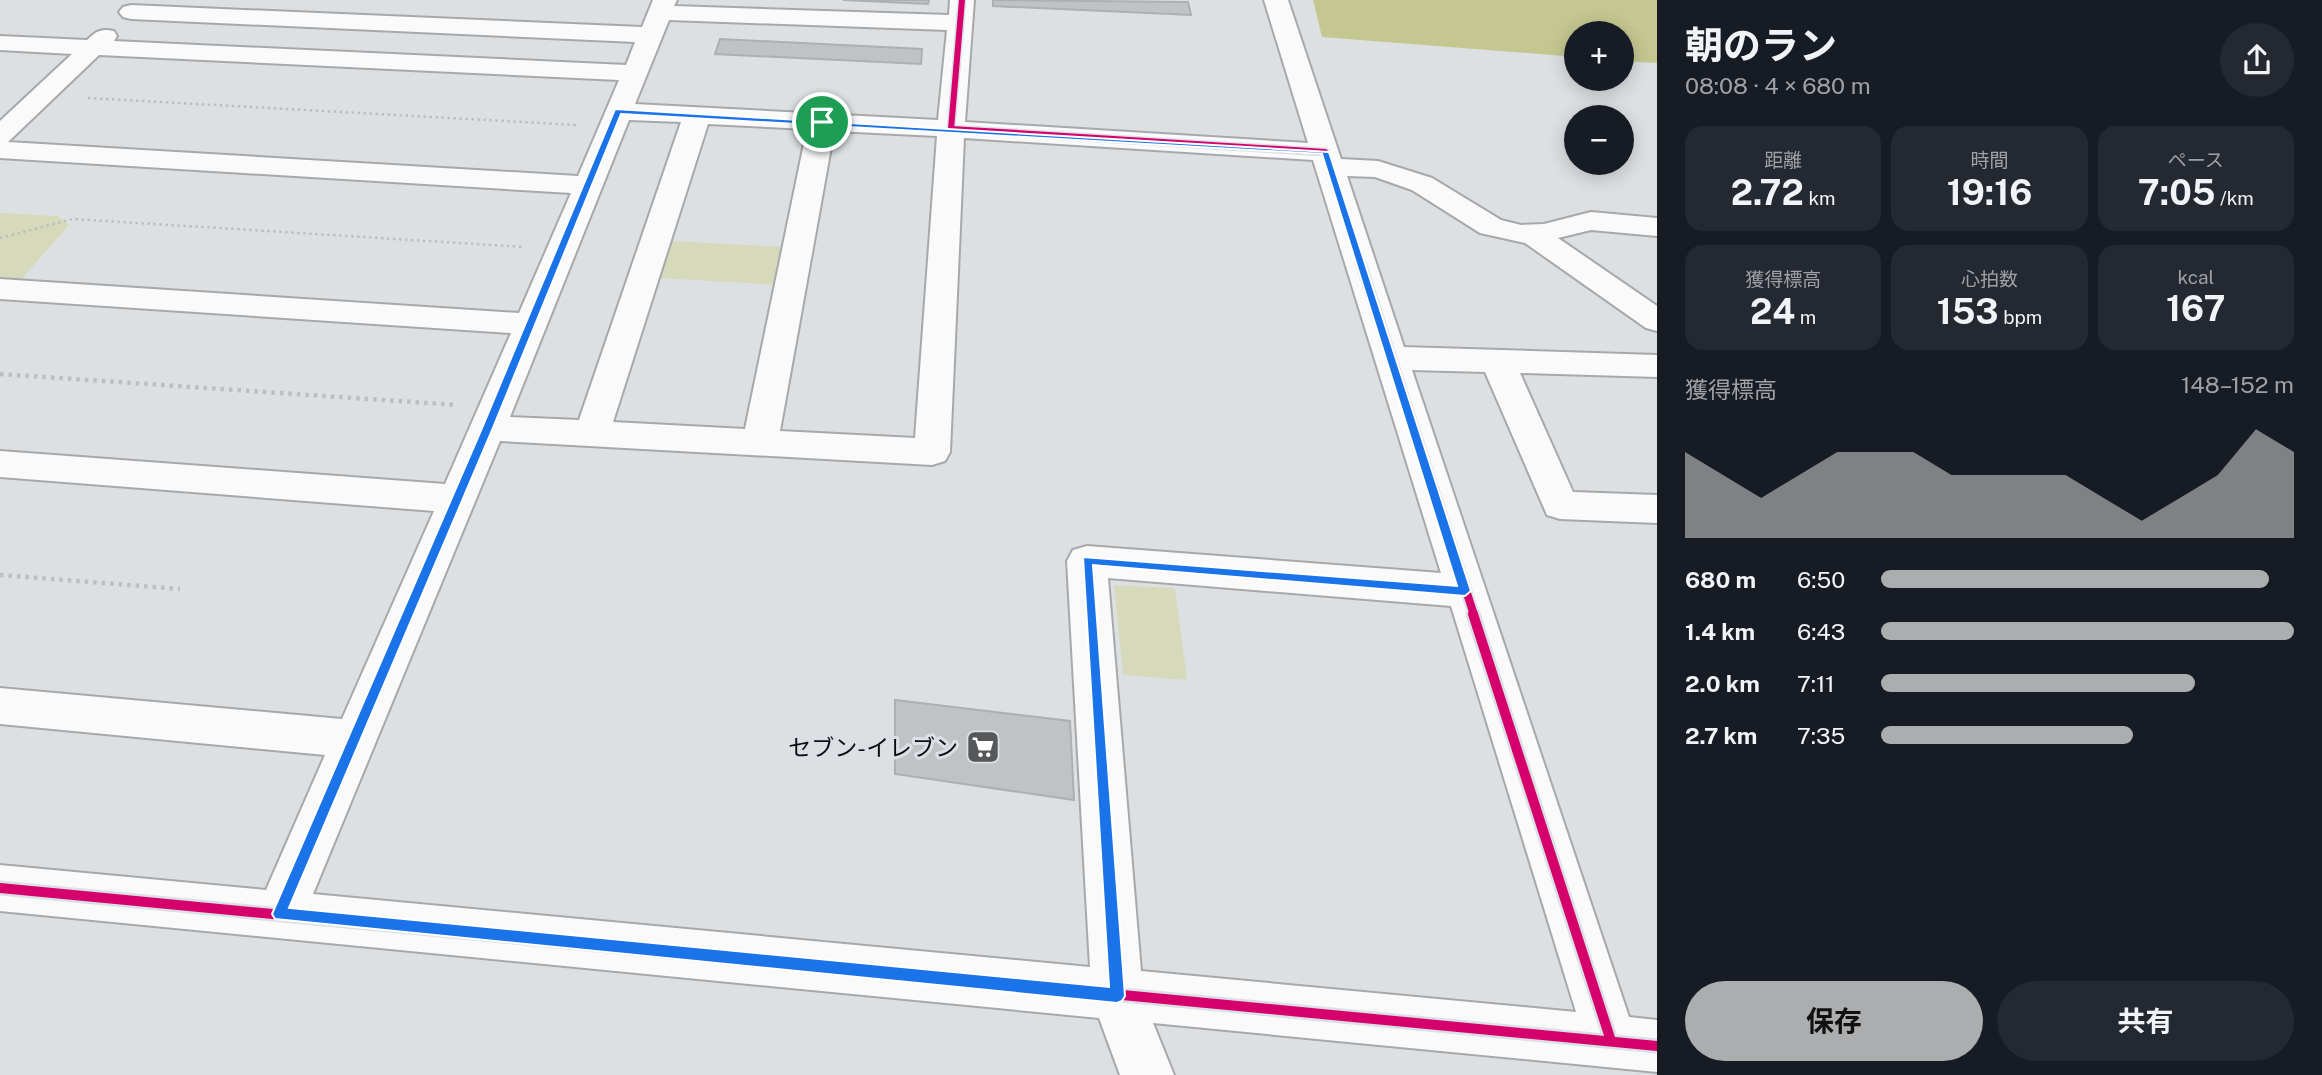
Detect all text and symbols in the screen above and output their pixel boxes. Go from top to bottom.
map controls [1564,21,1634,175]
button: + [1564,21,1634,91]
text: 朝のラン [1685,23,1837,68]
button: share [2220,23,2294,97]
text: 08:08 · 4 × 680 m [1685,72,1871,99]
pin [792,92,852,152]
icon: arrive [803,103,841,141]
button: − [1564,105,1634,175]
text: 距離 [1764,149,1802,171]
text: 時間 [1970,149,2009,171]
text: ペース [2168,149,2224,171]
text: 2.72 [1731,172,1804,213]
text: 19:16 [1947,172,2032,213]
text: 7:05 [2138,172,2215,213]
text: km [1804,187,1836,209]
text: /km [2215,187,2254,209]
text: kcal [2177,266,2214,288]
text: 獲得標高 [1745,268,1821,290]
text: 心拍数 [1961,268,2018,290]
text: 167 [2166,288,2226,329]
text: 24 [1750,291,1795,332]
text: 153 [1937,291,1999,332]
text: m [1795,306,1816,328]
text: bpm [1999,306,2042,328]
text: 148–152 m [2181,371,2294,398]
text: 獲得標高 [1685,376,1777,403]
text: 680 m [1685,566,1756,593]
text: 6:50 [1797,566,1845,593]
text: 1.4 km [1685,618,1755,645]
text: 6:43 [1797,618,1845,645]
text: 2.0 km [1685,670,1760,697]
text: 7:11 [1797,670,1835,697]
text: 2.7 km [1685,722,1757,749]
text: 7:35 [1797,722,1845,749]
supermarket icon: セブン-イレブン [964,728,1002,766]
place label: セブン-イレブン [788,734,958,761]
button: 保存 [1685,981,1983,1061]
button: 共有 [1997,981,2294,1061]

